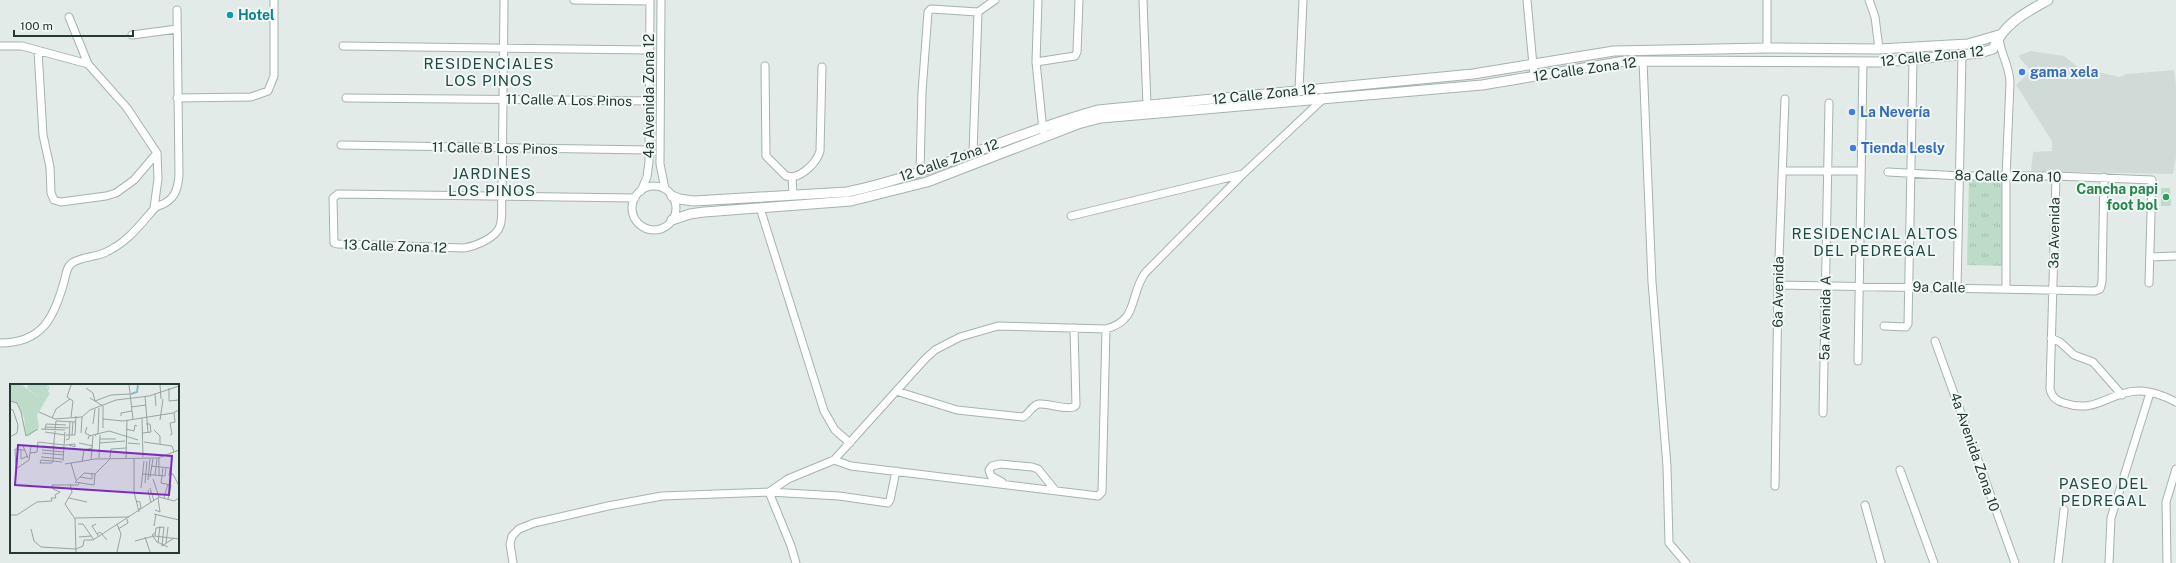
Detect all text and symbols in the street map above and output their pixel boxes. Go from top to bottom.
place label: Hotel [238,7,275,23]
marker: Hotel [225,10,235,20]
scale bar [14,12,133,38]
text: 100 m [20,19,53,33]
street label: 4a Avenida Zona 12 [641,34,657,158]
street label: 12 Calle Zona 12 [1880,43,1984,69]
street label: 12 Calle Zona 12 [1533,54,1637,84]
district label: RESIDENCIALES LOS PINOS [423,55,555,89]
place label: gama xela [2030,64,2099,80]
marker: gama xela [2017,67,2027,77]
street label: 12 Calle Zona 12 [1212,81,1316,107]
street label: 11 Calle A Los Pinos [506,91,632,109]
place label: La Nevería [1860,104,1930,120]
marker: La Nevería [1847,107,1857,117]
street label: 12 Calle Zona 12 [897,136,1001,184]
street label: 11 Calle B Los Pinos [432,139,558,157]
place label: Tienda Lesly [1861,140,1945,156]
marker: Tienda Lesly [1848,143,1858,153]
district label: JARDINES LOS PINOS [448,165,536,199]
street label: 8a Calle Zona 10 [1954,167,2062,185]
place label: Cancha papi foot bol [2076,181,2158,213]
marker: Cancha papi foot bol [2161,192,2171,202]
street label: 3a Avenida [2045,197,2063,269]
district label: RESIDENCIAL ALTOS DEL PEDREGAL [1791,225,1959,259]
street label: 13 Calle Zona 12 [343,236,447,256]
street label: 6a Avenida [1769,256,1787,328]
street label: 5a Avenida A [1816,275,1834,361]
street label: 9a Calle [1912,279,1966,295]
inset map [10,384,179,553]
street label: 4a Avenida Zona 10 [1947,390,2003,514]
district label: PASEO DEL PEDREGAL [2059,475,2149,509]

